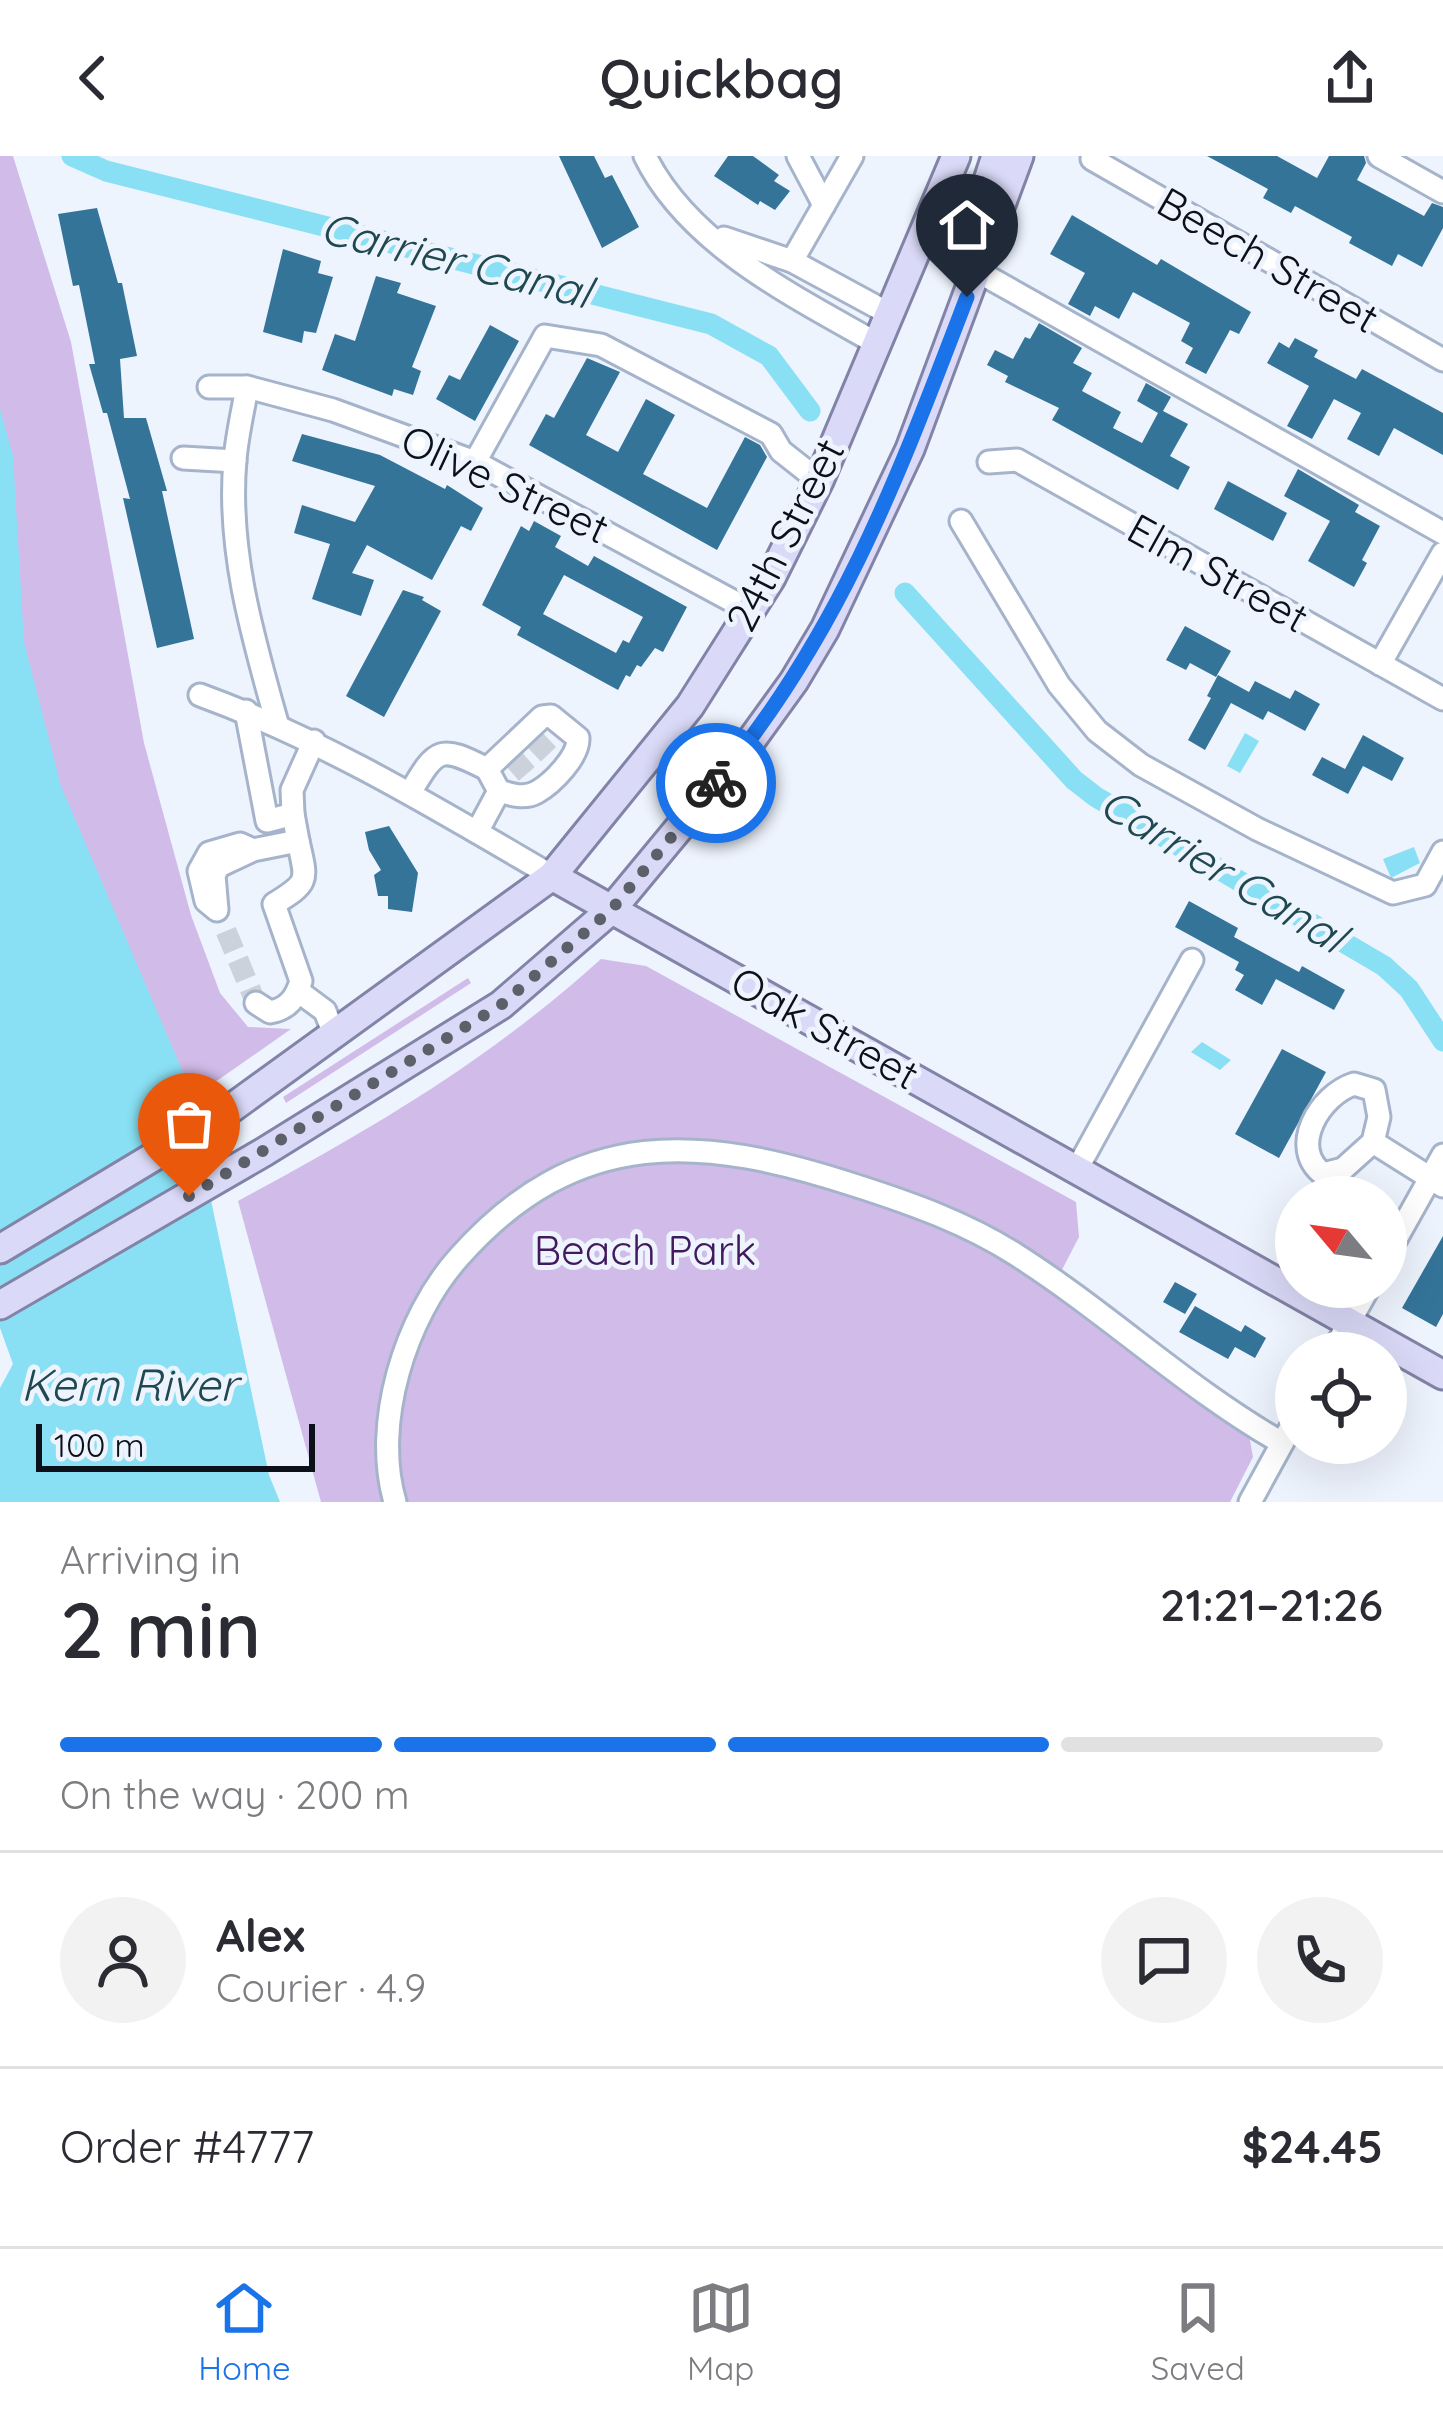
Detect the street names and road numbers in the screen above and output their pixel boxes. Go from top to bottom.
street label: Beech Street [1148,175,1388,344]
street label: Olive Street [393,412,617,555]
street label: 24th Street [713,430,856,640]
street label: Elm Street [1119,501,1318,644]
street label: Oak Street [722,954,928,1101]

